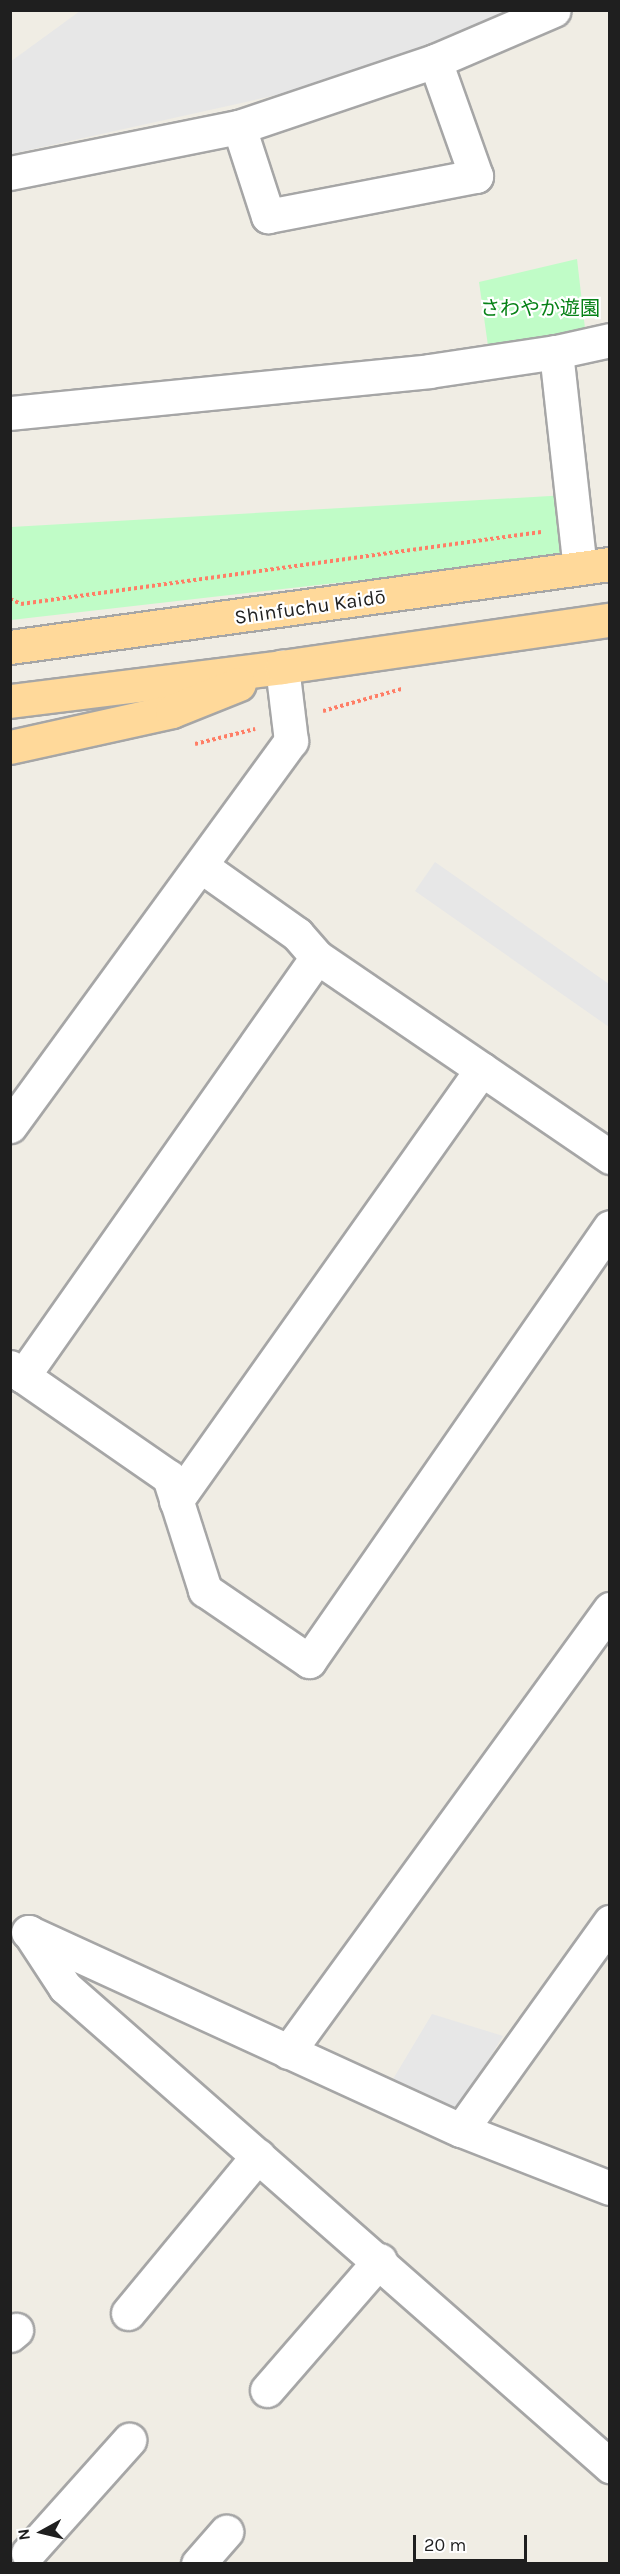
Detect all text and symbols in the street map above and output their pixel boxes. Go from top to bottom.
park label: さわやか遊園 [480,296,600,320]
street label: Shinfuchu Kaidō [233,585,387,629]
north arrow [12,2502,72,2562]
scale bar [416,2523,530,2561]
text: N [13,2528,34,2542]
text: 20 m [424,2534,466,2556]

